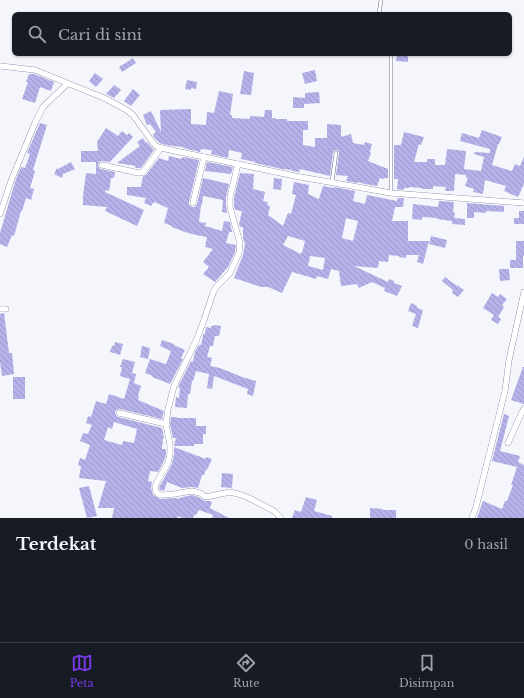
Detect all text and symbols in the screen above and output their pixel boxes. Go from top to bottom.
search box [12,12,512,56]
icon: search [26,23,48,45]
text: Cari di sini [58,25,142,44]
text: Terdekat [16,534,96,555]
text: 0 hasil [464,536,508,553]
tab: Peta [70,652,94,690]
tab: Rute [233,652,260,690]
tab: Disimpan [399,652,454,690]

